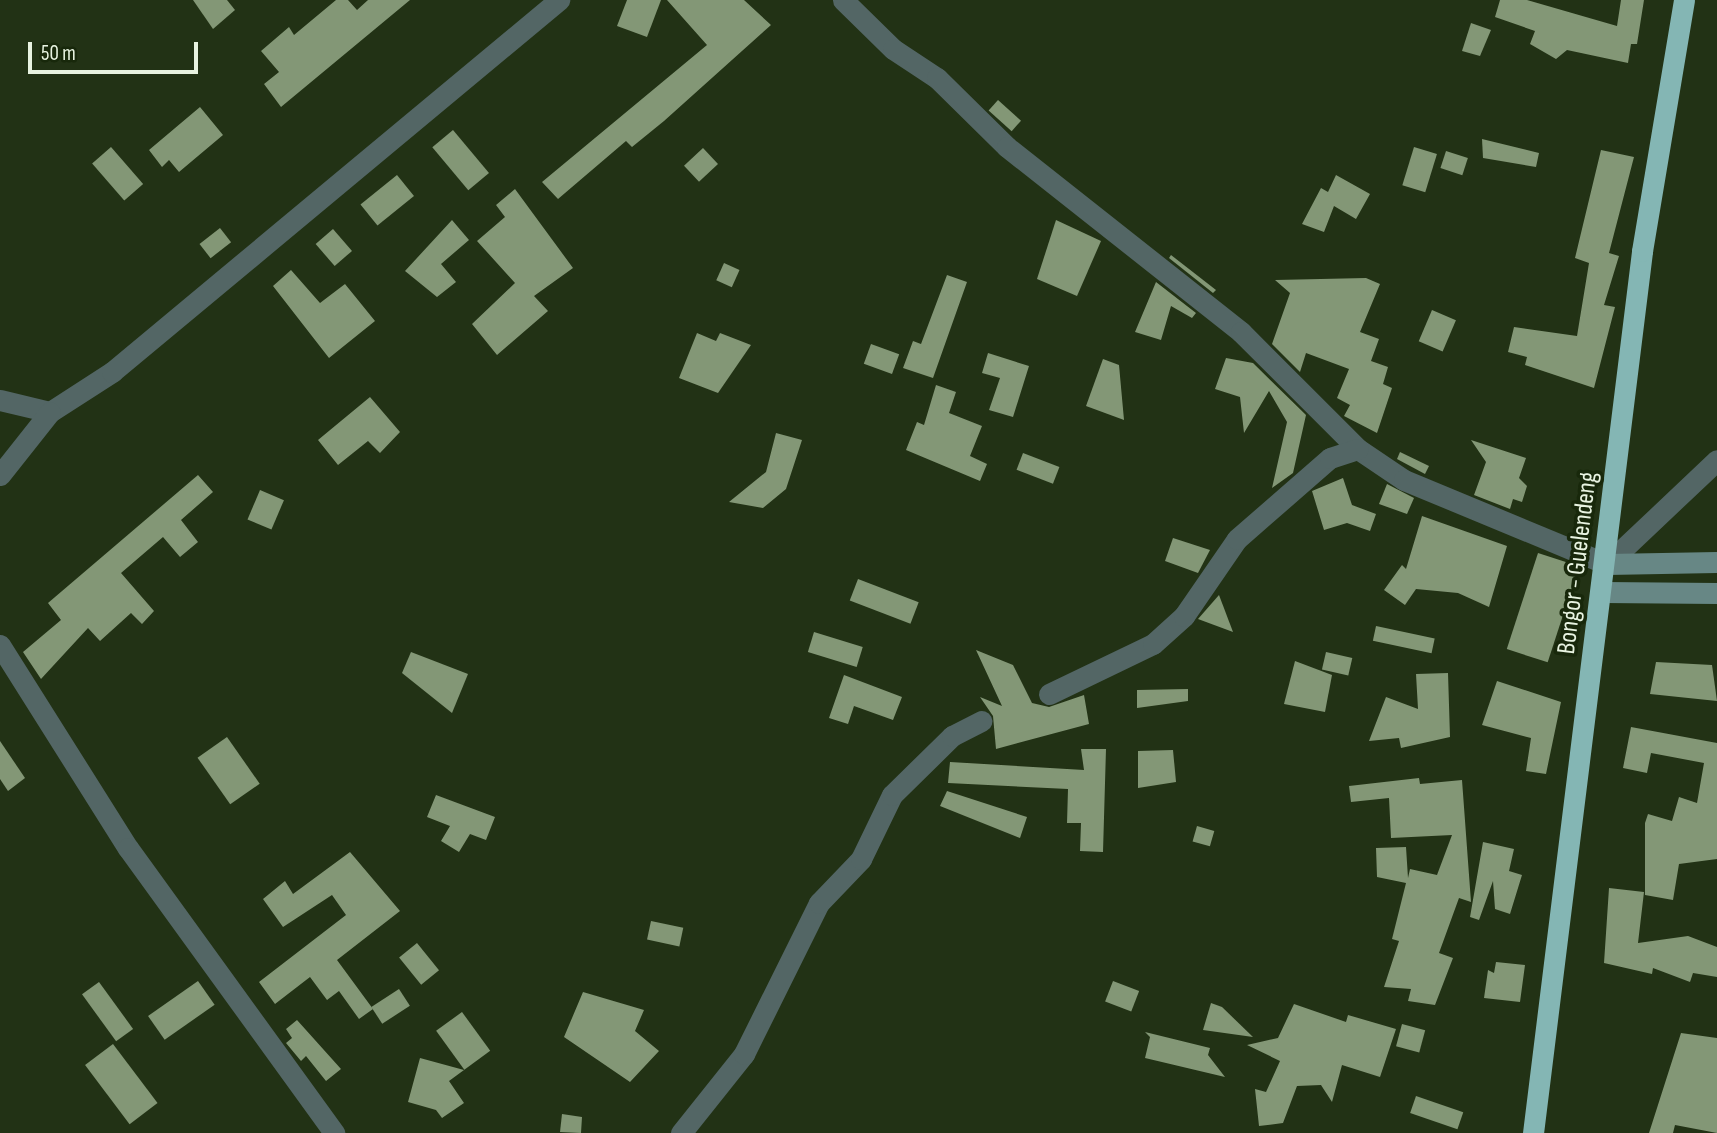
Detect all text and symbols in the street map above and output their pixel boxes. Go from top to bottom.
scale bar [32,28,201,72]
text: 50 m [41,41,76,66]
street label: Bongor - Guelendeng [1551,470,1605,656]

